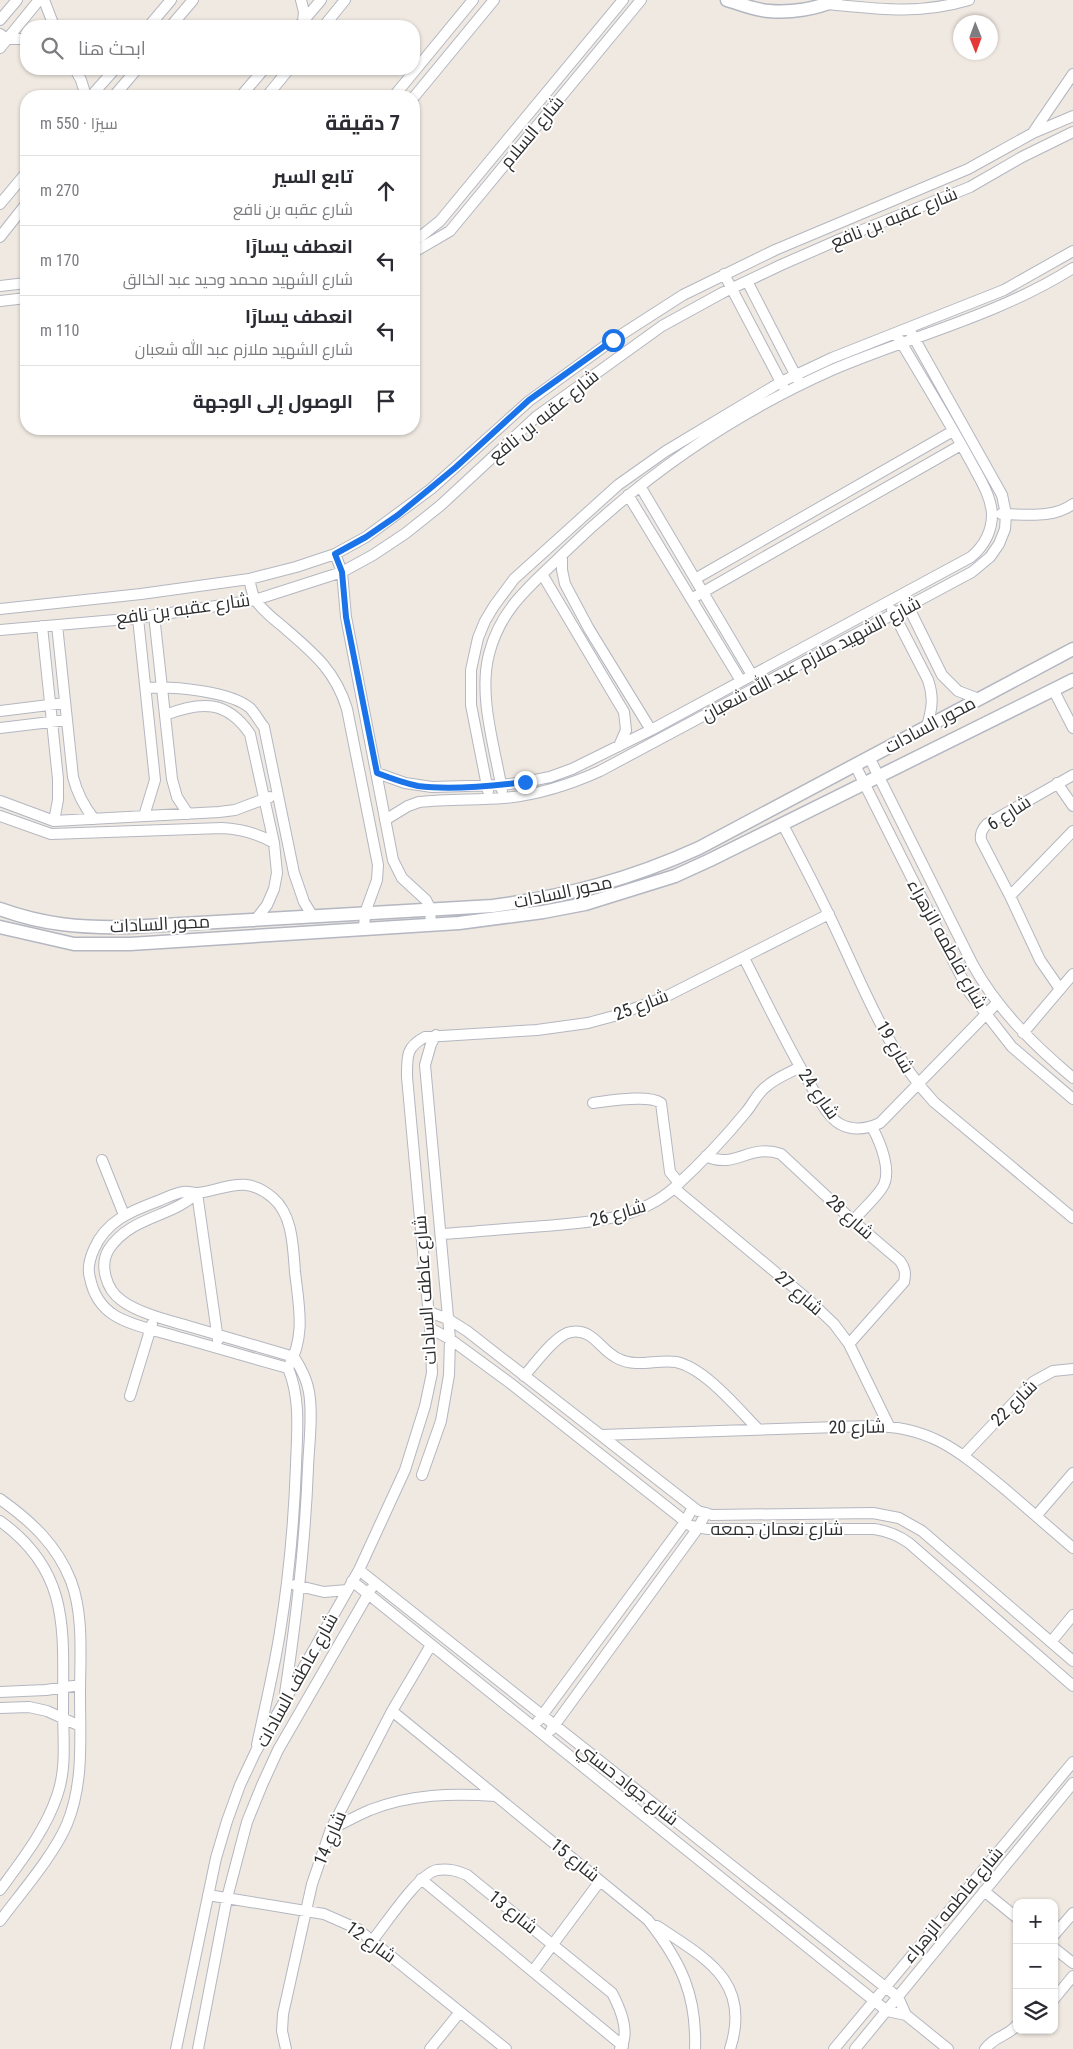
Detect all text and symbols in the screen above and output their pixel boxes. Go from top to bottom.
north arrow [953,15,998,60]
search box [20,20,420,75]
icon: search [38,34,66,62]
text: ابحث هنا [78,37,146,60]
street label: شارع السلام [495,91,569,173]
text: 7 دقيقة [325,111,400,135]
text: سيرًا · 550 m [40,114,118,133]
text: تابع السير [273,165,353,188]
icon: ahead [372,177,400,205]
text: 270 m [40,181,79,200]
street label: شارع عقبه بن نافع [827,183,961,254]
text: شارع عقبه بن نافع [233,200,353,219]
text: انعطف يسارًا [245,235,353,258]
icon: left [372,247,400,275]
text: 170 m [40,251,79,270]
text: شارع الشهيد محمد وحيد عبد الخالق [123,270,353,289]
text: انعطف يسارًا [245,305,353,328]
icon: left [372,317,400,345]
text: 110 m [40,321,79,340]
route start [602,329,625,352]
text: شارع الشهيد ملازم عبد الله شعبان [135,340,353,359]
street label: شارع عقبه بن نافع [485,365,604,468]
icon: arrive [372,387,400,415]
text: الوصول إلى الوجهة [193,390,353,413]
street label: شارع عقبه بن نافع [115,589,251,630]
street label: شارع الشهيد ملازم عبد الله شعبان [697,591,925,727]
street label: محور السادات [881,692,979,758]
route end [514,771,537,794]
street label: شارع 6 [983,791,1036,836]
street label: محور السادات [512,871,614,913]
street label: شارع فاطمه الزهراء [901,875,992,1013]
street label: محور السادات [109,910,211,938]
street label: شارع 25 [611,985,672,1026]
street label: شارع 19 [870,1017,919,1078]
street label: شارع 24 [793,1064,844,1124]
street label: شارع 28 [821,1190,878,1245]
street label: شارع 26 [588,1195,649,1232]
street label: شارع عاطف السادات [409,1214,442,1365]
street label: شارع 27 [770,1266,828,1321]
street label: شارع 22 [986,1375,1043,1432]
street label: شارع 20 [828,1416,886,1439]
street label: شارع نعمان جمعه [711,1518,843,1541]
street label: شارع عاطف السادات [251,1609,344,1751]
street label: شارع جواد حسني [571,1738,683,1833]
street label: شارع 14 [309,1808,352,1869]
street label: شارع 15 [545,1834,604,1887]
street label: شارع فاطمه الزهراء [898,1842,1009,1968]
street label: شارع 13 [483,1886,542,1939]
map controls [1013,1899,1058,2034]
button: + [1013,1899,1058,1944]
street label: شارع 12 [341,1916,400,1968]
button: − [1013,1944,1058,1989]
button: layers [1013,1989,1058,2034]

